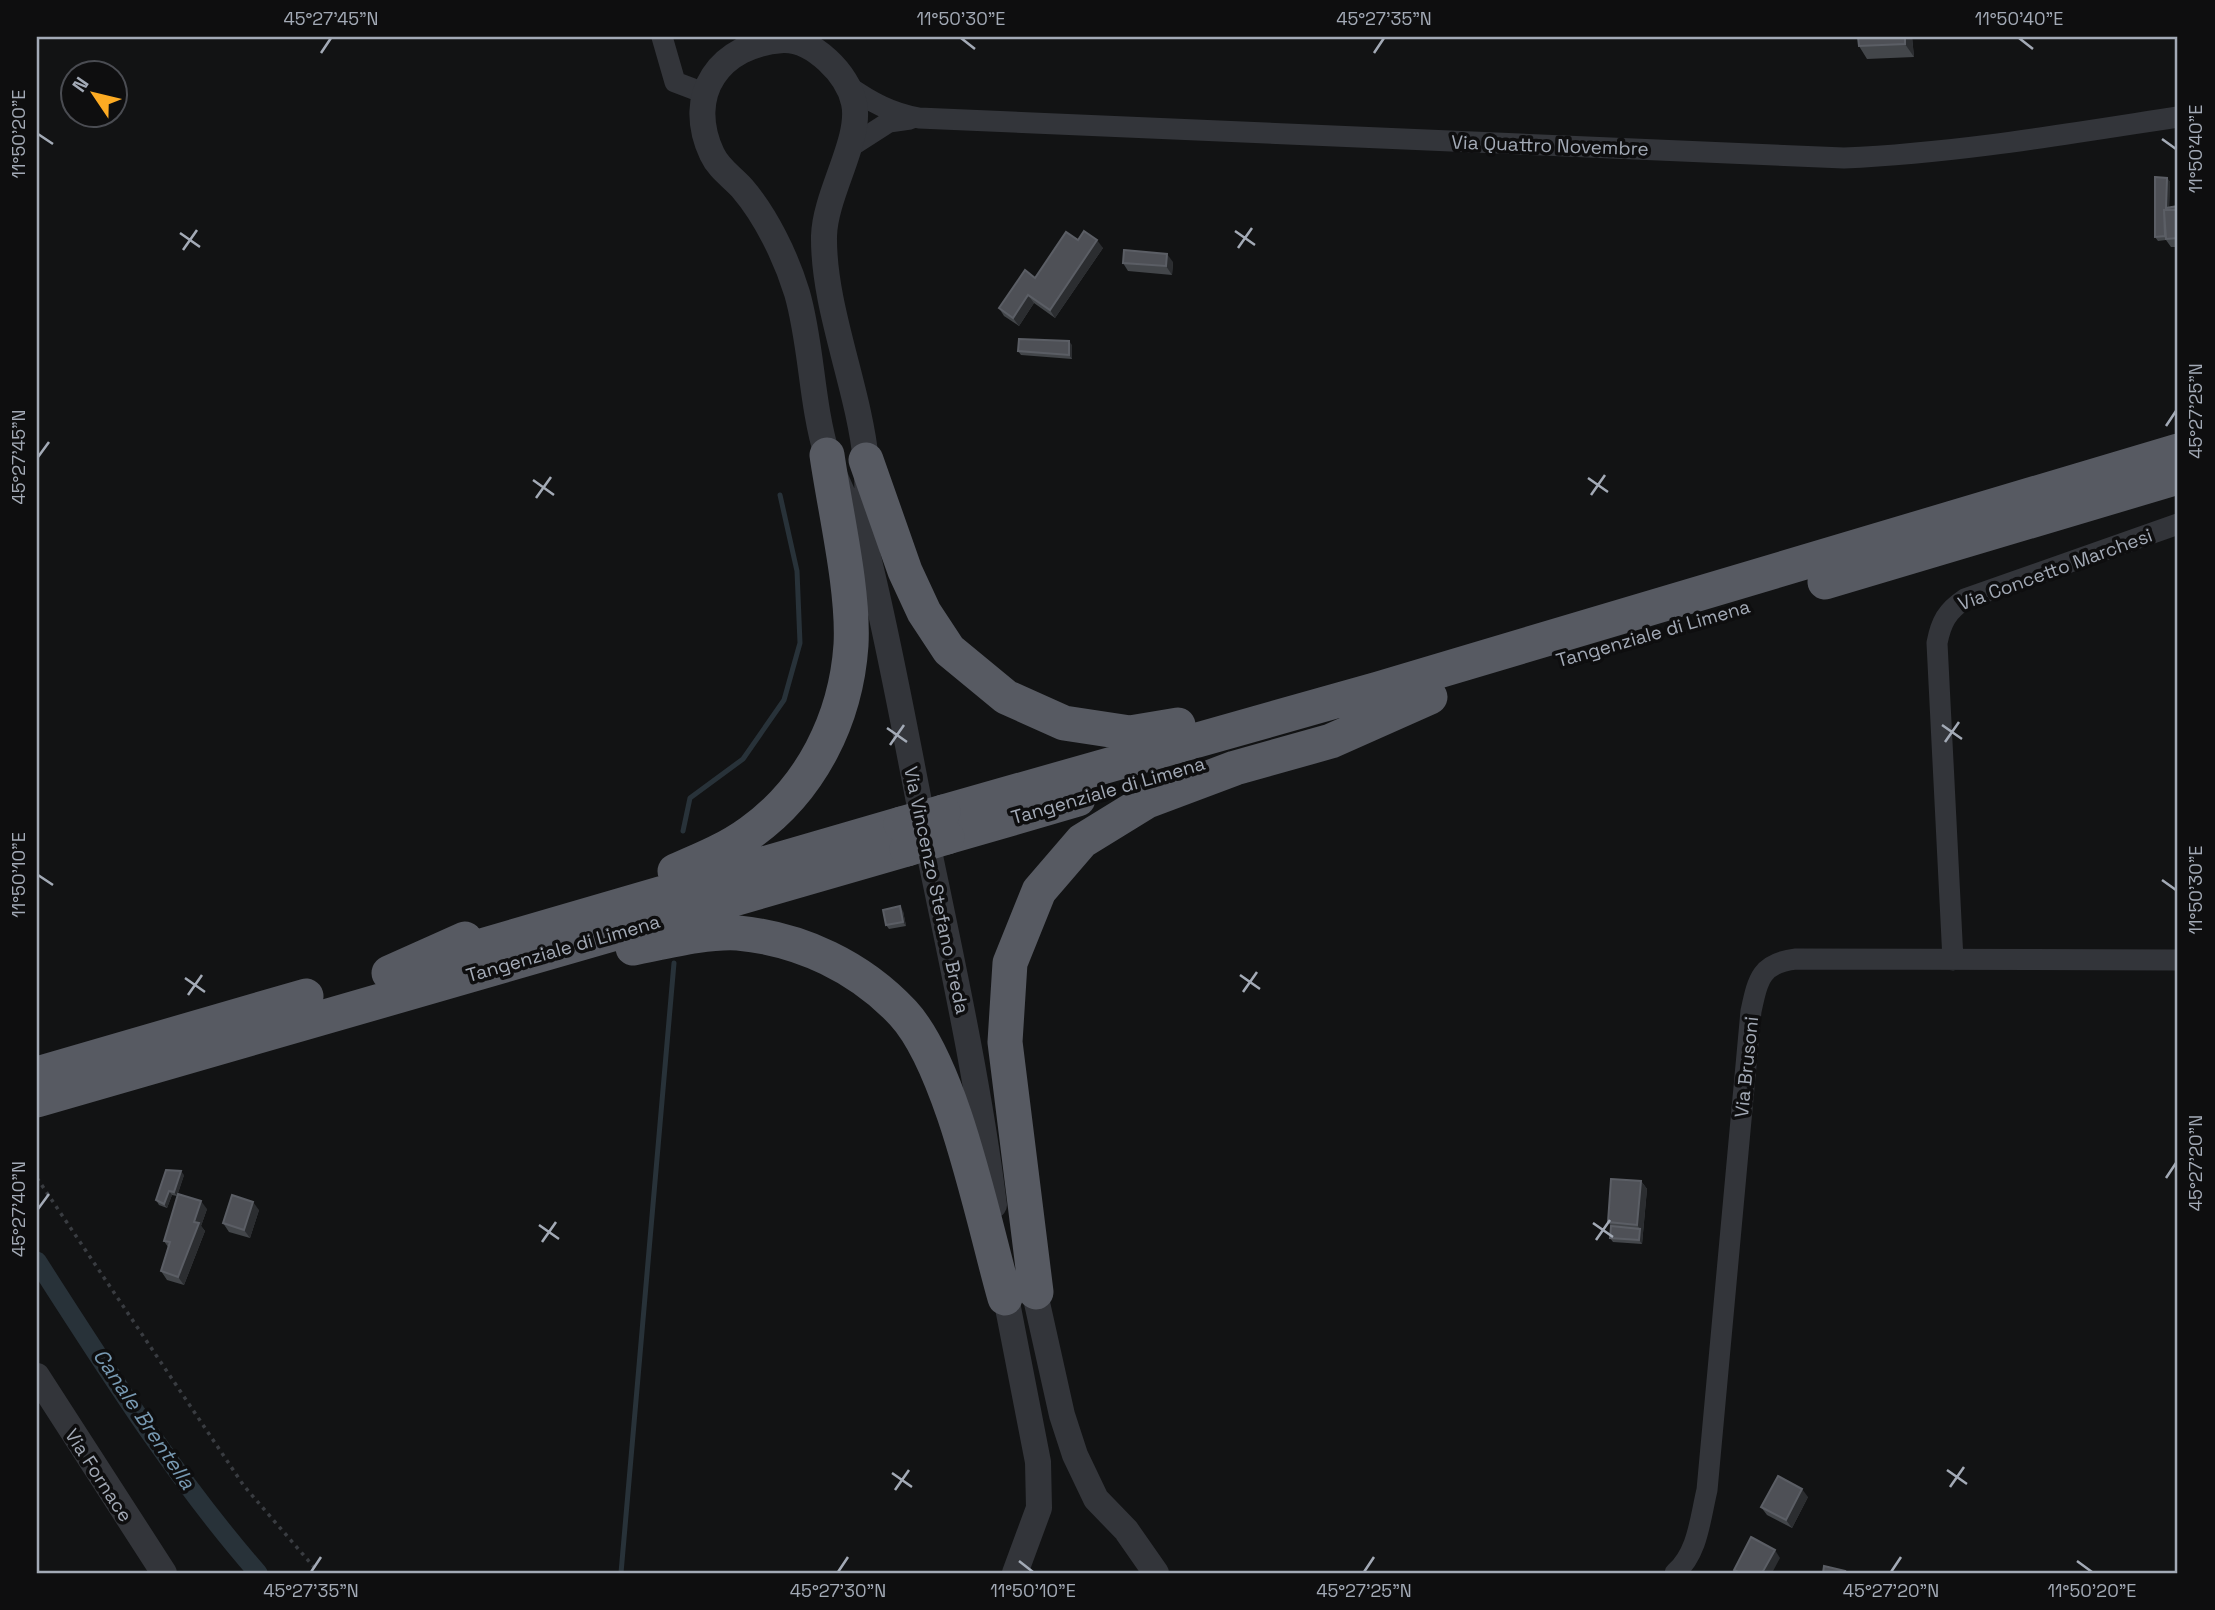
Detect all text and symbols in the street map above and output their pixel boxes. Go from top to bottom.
text: 45°27'45"N [283,7,379,30]
text: 11°50'30"E [917,7,1005,30]
text: 45°27'35"N [1336,7,1432,30]
text: 11°50'40"E [1975,7,2063,30]
north arrow [60,60,130,130]
text: N [67,72,94,97]
text: 11°50'20"E [7,90,30,178]
text: 11°50'40"E [2184,105,2207,193]
street label: Via Quattro Novembre [1451,130,1649,161]
text: 45°27'25"N [2184,363,2207,459]
text: 45°27'45"N [7,409,30,505]
street label: Via Concetto Marchesi [1955,523,2156,616]
street label: Tangenziale di Limena [1553,594,1753,673]
street label: Tangenziale di Limena [1008,751,1208,830]
street label: Via Vincenzo Stefano Breda [898,764,975,1016]
text: 11°50'10"E [7,832,30,918]
text: 11°50'30"E [2184,846,2207,934]
street label: Tangenziale di Limena [463,909,663,988]
street label: Via Brusoni [1729,1015,1764,1119]
text: 45°27'20"N [2184,1115,2207,1211]
text: 45°27'40"N [7,1161,30,1257]
water label: Canale Brentella [87,1343,202,1495]
street label: Via Fornace [59,1424,138,1527]
text: 45°27'35"N [263,1579,359,1602]
text: 45°27'30"N [790,1579,886,1602]
text: 11°50'10"E [990,1579,1076,1602]
text: 45°27'25"N [1316,1579,1412,1602]
text: 45°27'20"N [1843,1579,1939,1602]
text: 11°50'20"E [2048,1579,2136,1602]

